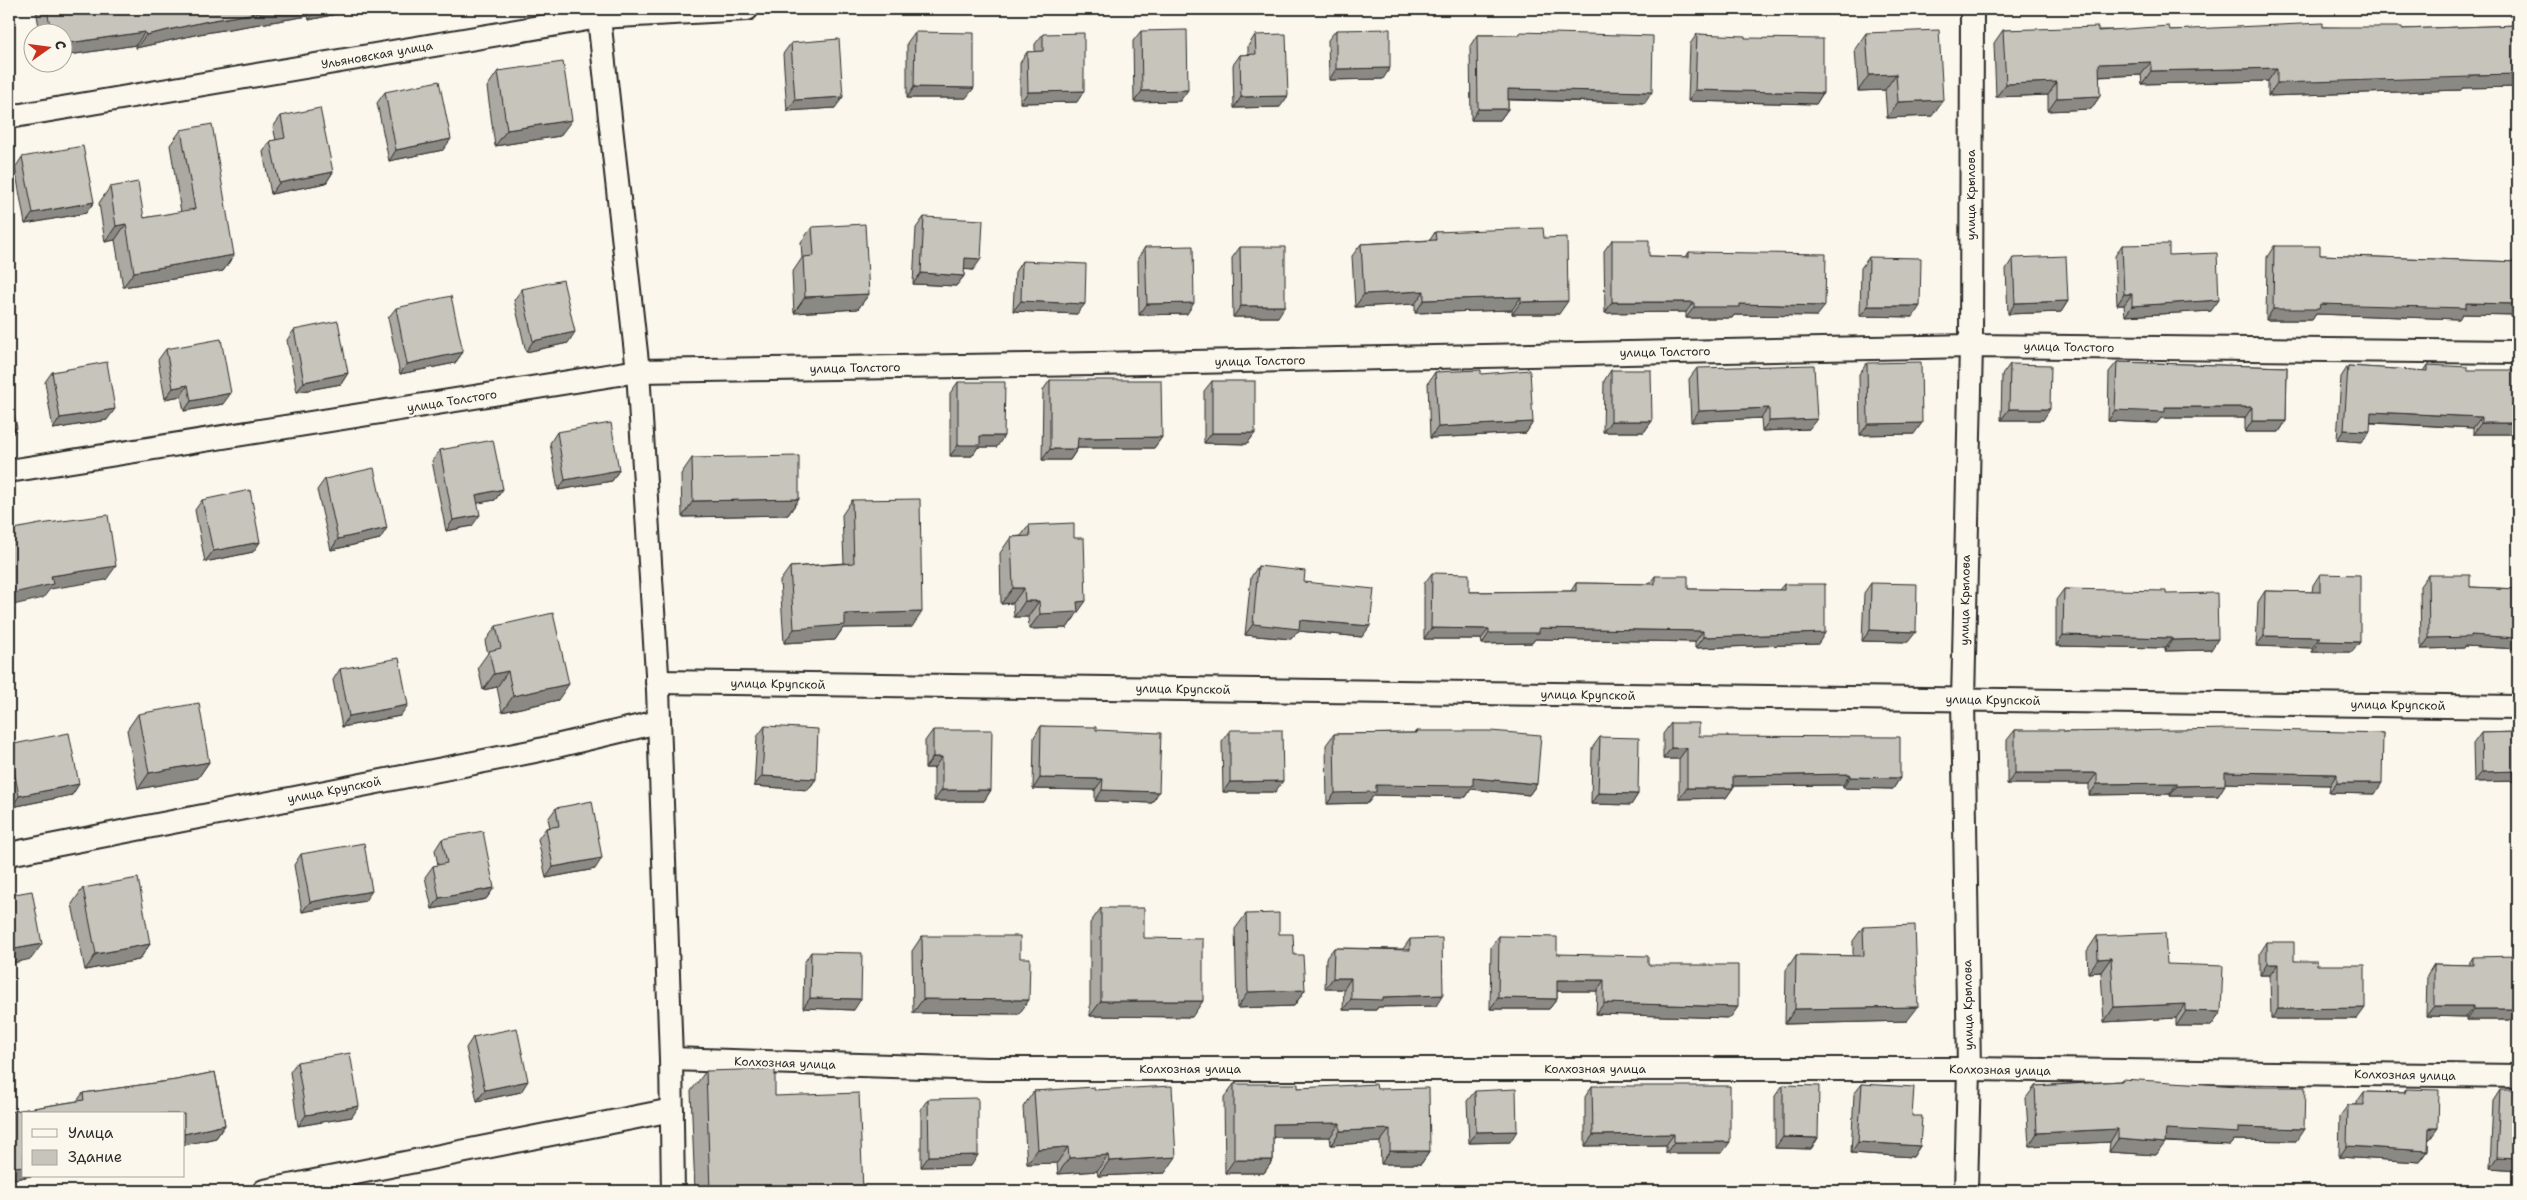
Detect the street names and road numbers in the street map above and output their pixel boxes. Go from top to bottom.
street label: Ульяновская улица [320,37,435,73]
street label: улица Крылова [1963,149,1979,240]
street label: улица Толстого [2023,338,2115,356]
street label: улица Толстого [1619,343,1711,361]
street label: улица Толстого [1214,352,1306,370]
street label: улица Толстого [809,359,901,377]
street label: улица Толстого [406,386,498,416]
street label: улица Крылова [1956,554,1974,645]
street label: улица Крупской [730,675,826,693]
street label: улица Крупской [1135,680,1231,698]
street label: улица Крупской [1540,686,1636,704]
street label: улица Крупской [1945,691,2041,709]
street label: улица Крупской [2350,696,2446,714]
street label: улица Крупской [286,773,382,807]
street label: улица Крылова [1959,959,1977,1050]
street label: Колхозная улица [734,1053,837,1073]
street label: Колхозная улица [1139,1061,1241,1077]
street label: Колхозная улица [1544,1061,1646,1077]
street label: Колхозная улица [1949,1061,2052,1079]
street label: Колхозная улица [2354,1066,2457,1084]

